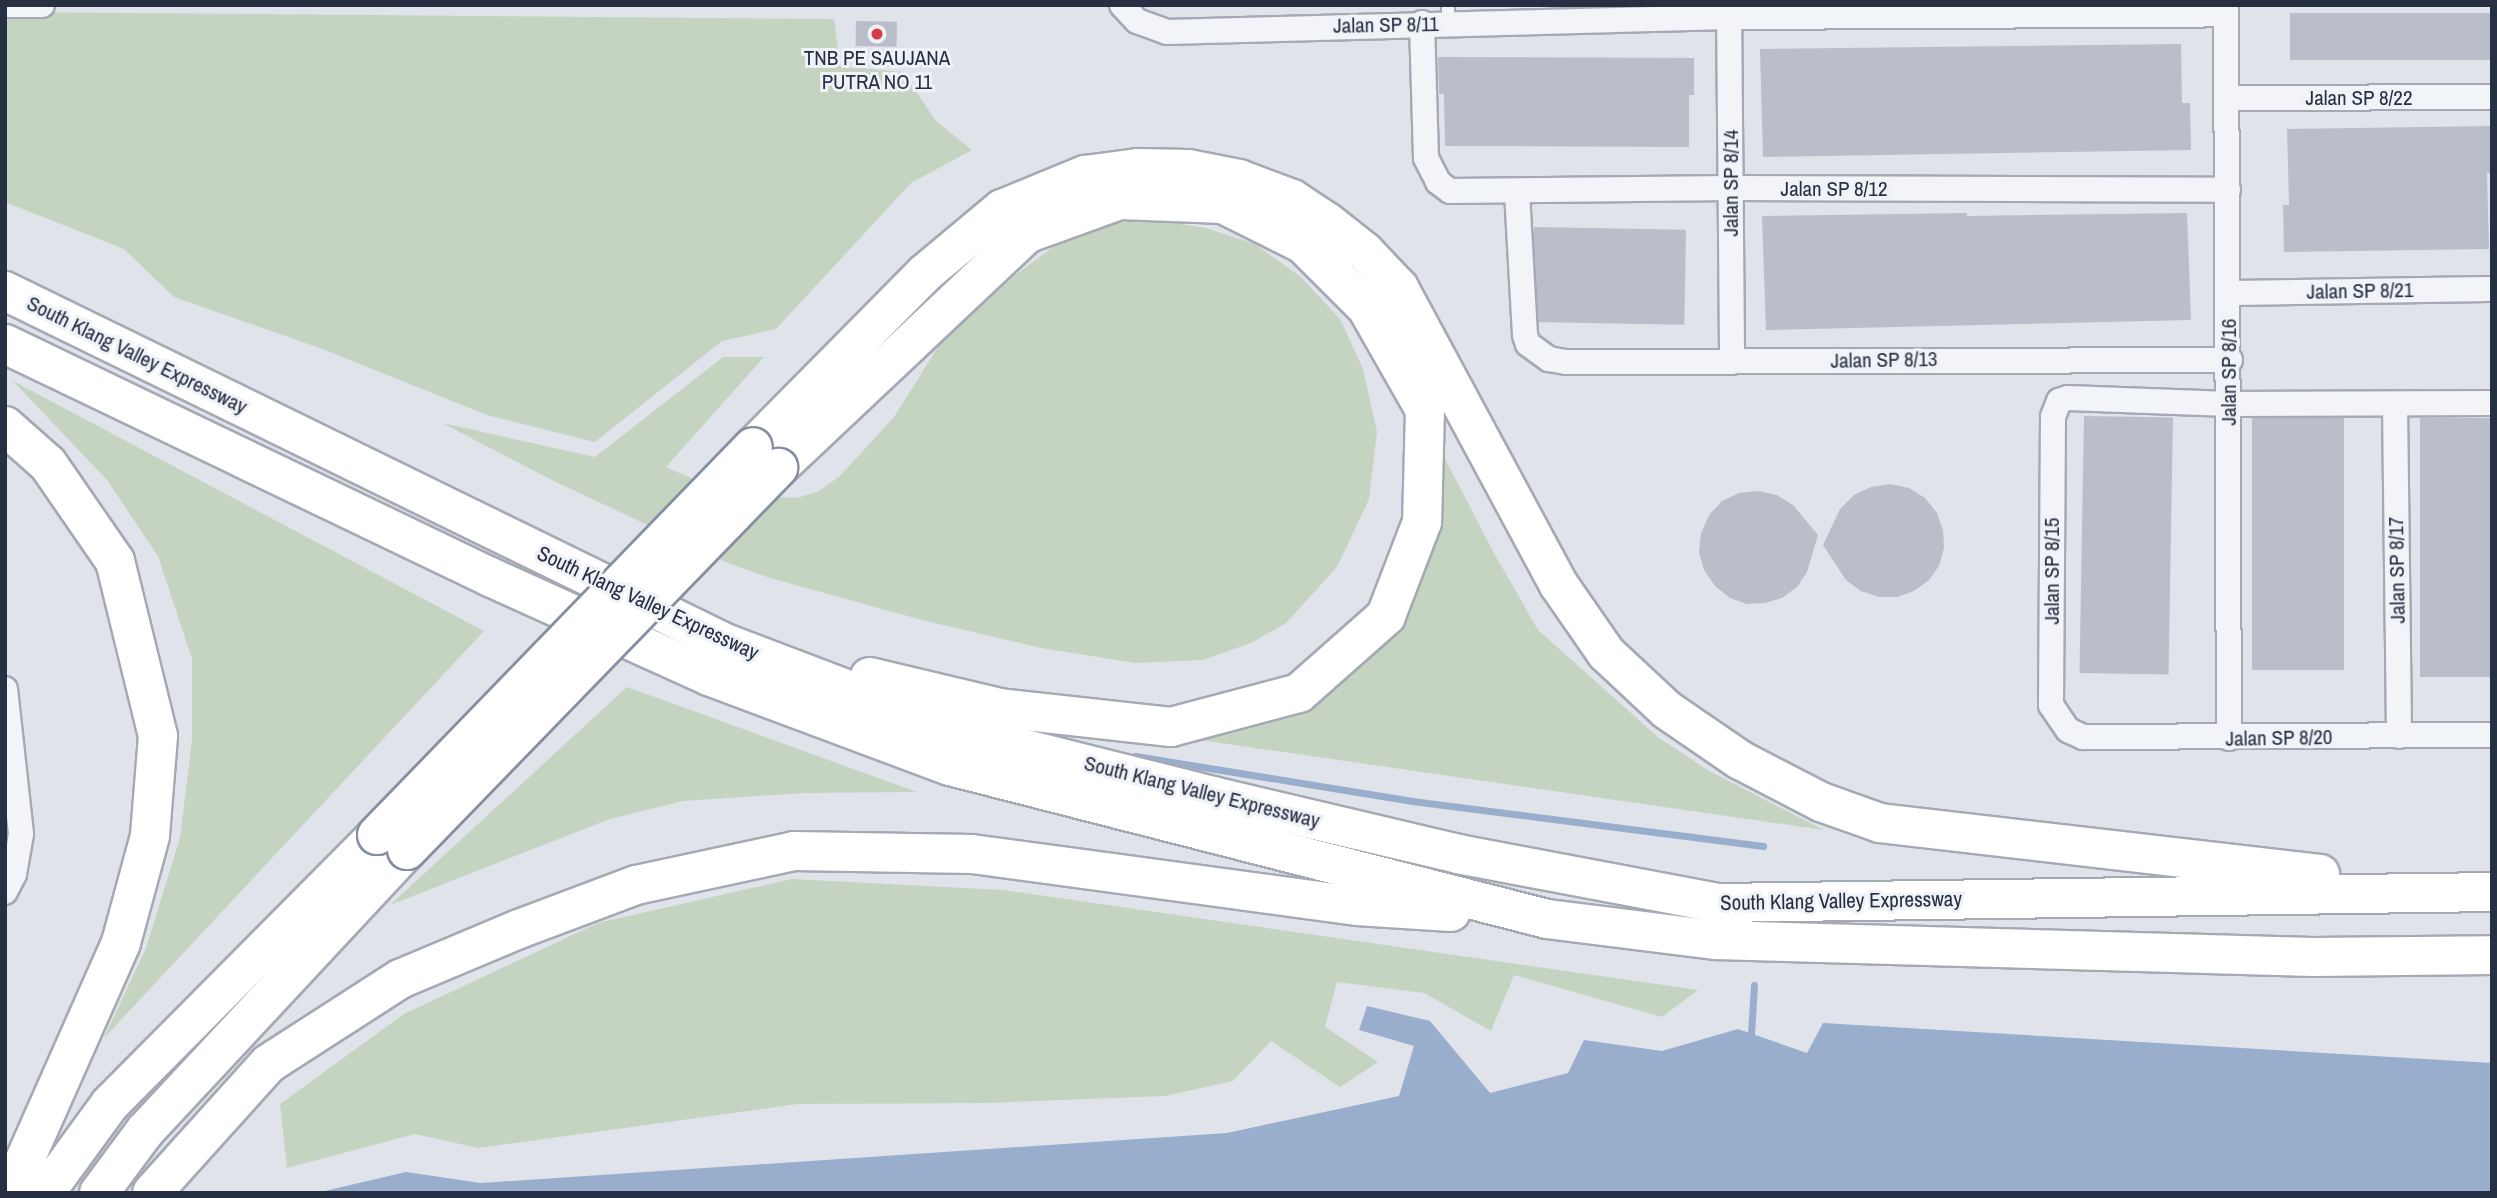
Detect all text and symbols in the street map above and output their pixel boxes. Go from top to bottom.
street label: Jalan SP 8/11 [1333,11,1439,39]
marker: TNB PE SAUJANA PUTRA NO 11 [869,26,885,42]
place label: TNB PE SAUJANA PUTRA NO 11 [804,45,950,95]
street label: Jalan SP 8/22 [2305,85,2413,111]
street label: Jalan SP 8/14 [1718,129,1744,237]
street label: Jalan SP 8/12 [1780,176,1888,202]
street label: Jalan SP 8/21 [2306,277,2414,305]
street label: South Klang Valley Expressway [23,291,251,419]
street label: Jalan SP 8/16 [2216,318,2242,426]
street label: Jalan SP 8/13 [1830,346,1938,374]
street label: Jalan SP 8/17 [2383,516,2411,624]
street label: Jalan SP 8/15 [2039,517,2065,625]
street label: South Klang Valley Expressway [533,540,763,666]
street label: Jalan SP 8/20 [2225,724,2333,752]
street label: South Klang Valley Expressway [1082,751,1322,833]
street label: South Klang Valley Expressway [1720,886,1962,916]

